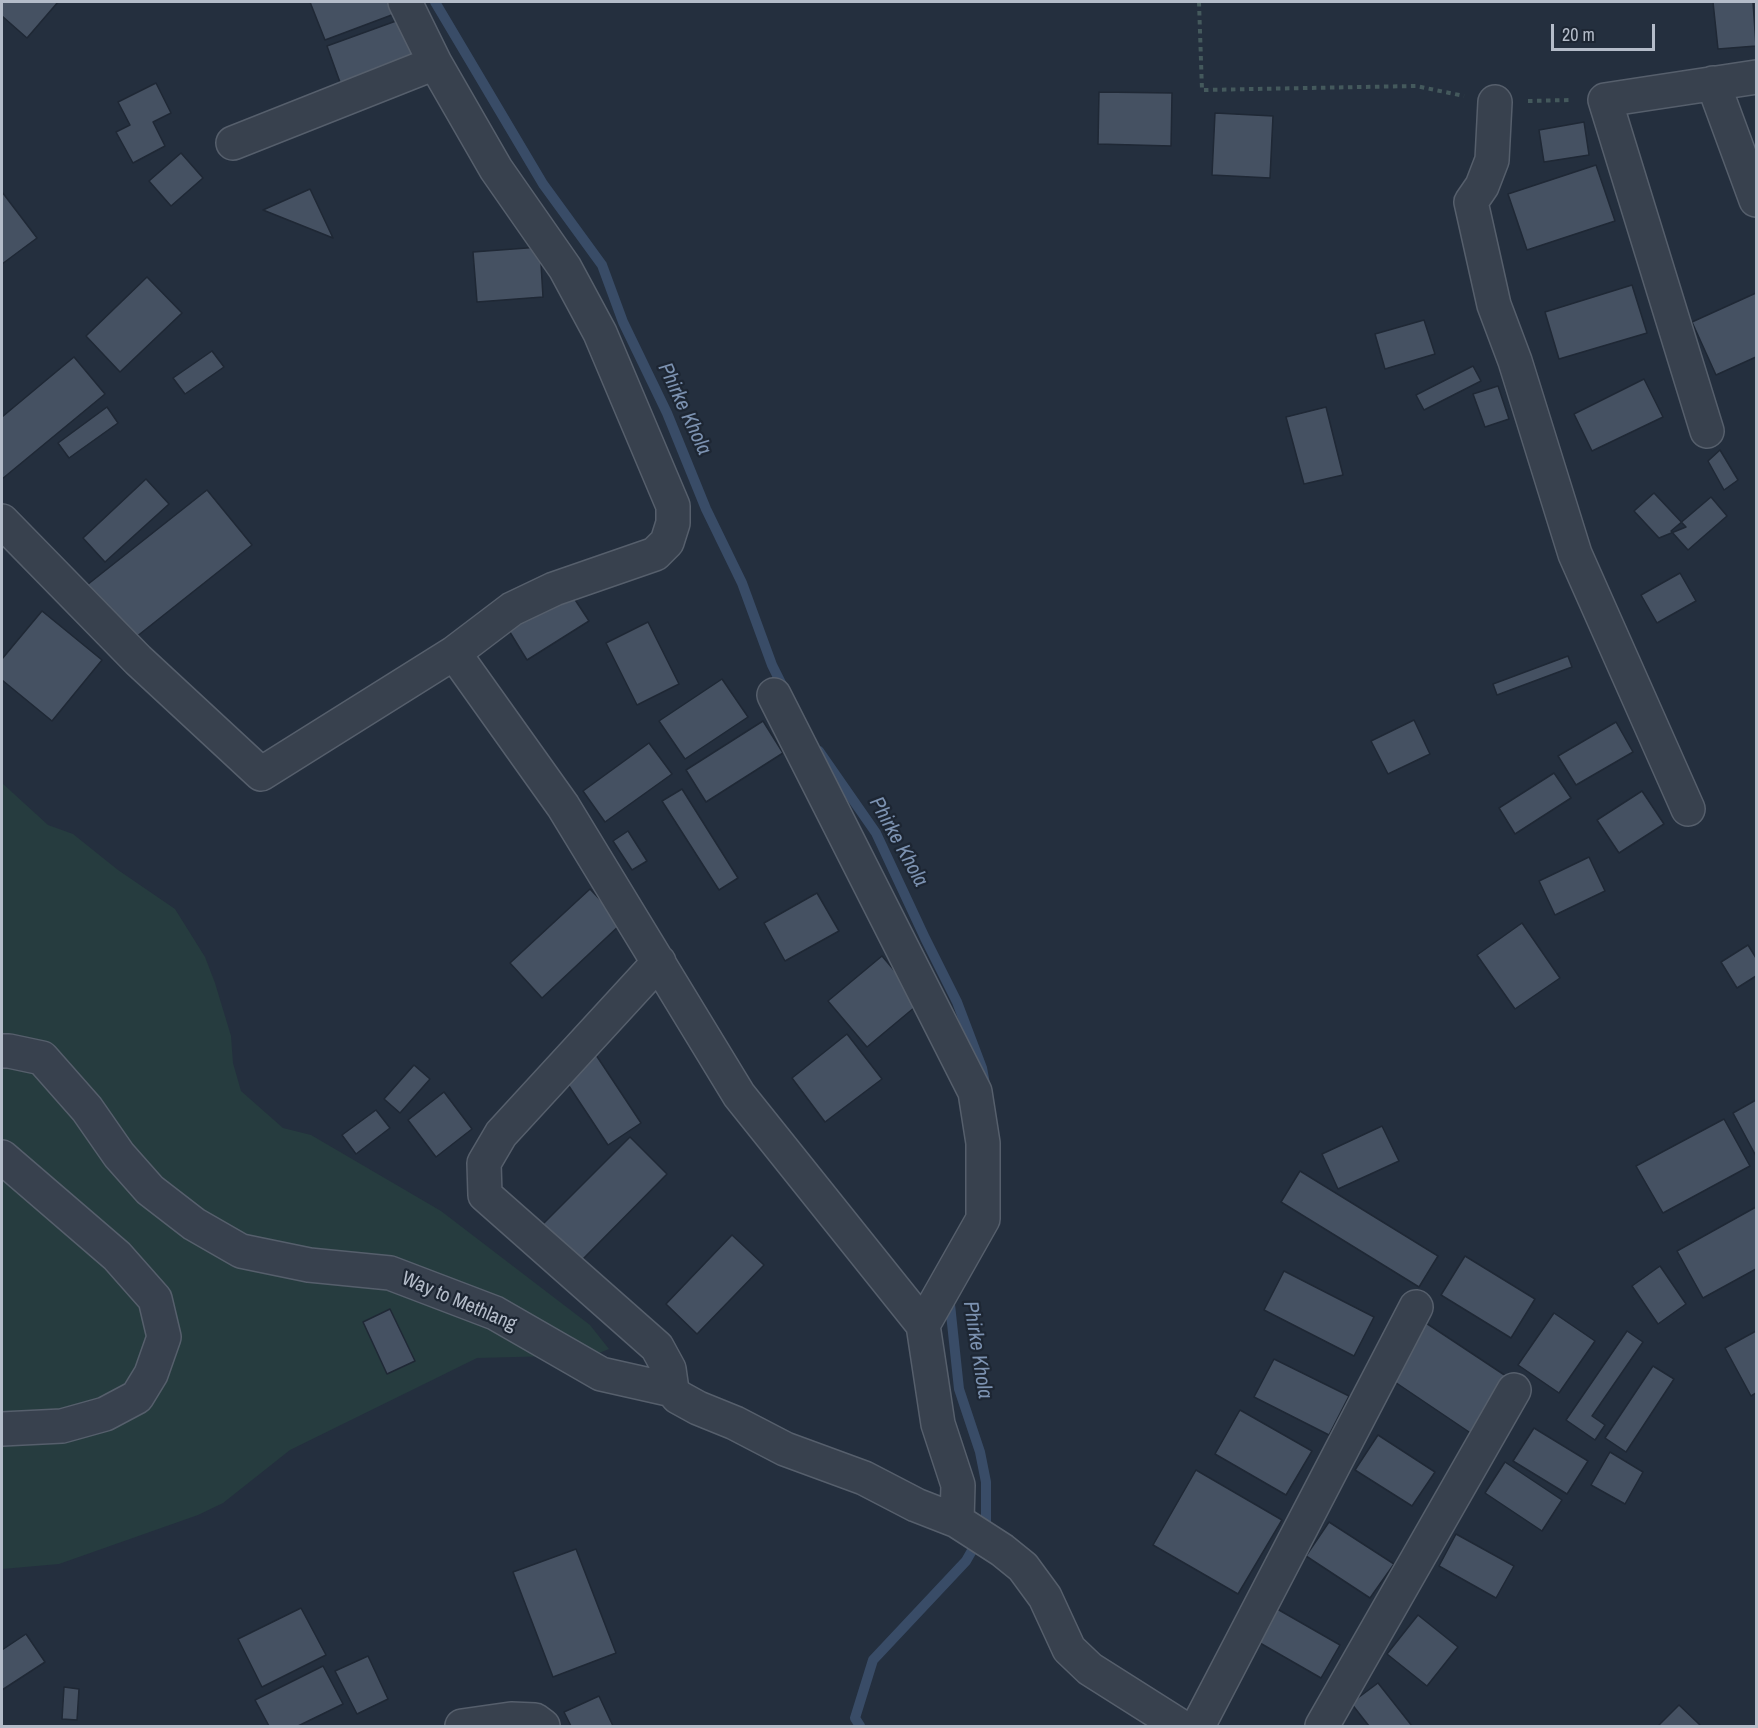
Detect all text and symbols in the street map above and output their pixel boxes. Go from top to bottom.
scale bar [1554,12,1658,50]
text: 20 m [1562,22,1595,47]
water label: Phirke Khola [652,359,716,459]
water label: Phirke Khola [863,793,933,891]
street label: Way to Methlang [398,1267,520,1337]
water label: Phirke Khola [957,1299,997,1401]

